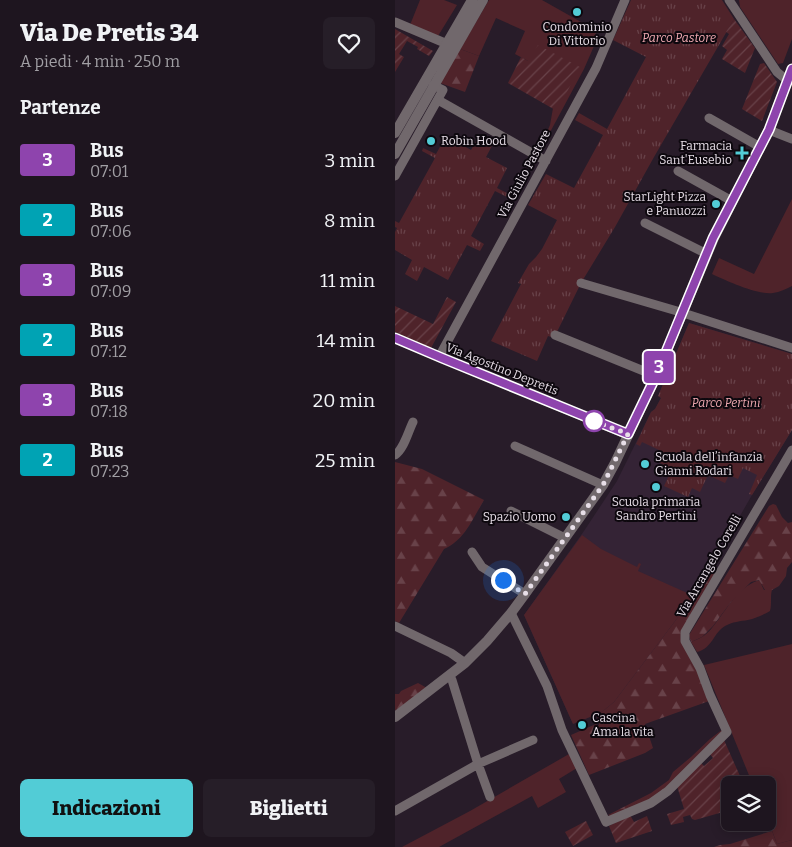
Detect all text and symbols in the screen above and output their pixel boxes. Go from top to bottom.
marker: Condominio Di Vittorio [571,6,583,18]
button: heart [323,17,375,69]
text: Via De Pretis 34 [20,19,198,47]
place label: Condominio Di Vittorio [542,20,612,48]
park label: Parco Pastore [642,31,716,45]
text: A piedi · 4 min · 250 m [20,52,180,71]
text: Partenze [20,96,101,119]
street label: Via Giulio Pastore [495,127,553,221]
place label: Robin Hood [441,134,506,148]
marker: Robin Hood [425,135,437,147]
text: Bus [90,139,124,162]
place label: Farmacia Sant'Eusebio [659,139,732,167]
marker: Farmacia Sant'Eusebio [736,147,748,159]
text: 3 [42,149,53,171]
text: 3 min [325,149,375,172]
text: 07:01 [90,162,128,181]
place label: StarLight Pizza e Panuozzi [623,190,706,218]
marker: StarLight Pizza e Panuozzi [710,198,722,210]
text: Bus [90,199,124,222]
text: 2 [42,209,53,231]
text: 8 min [324,209,375,232]
text: 07:06 [90,222,131,241]
text: Bus [90,259,124,282]
text: 3 [42,269,53,291]
text: 11 min [320,269,375,292]
text: 07:09 [90,282,131,301]
text: Bus [90,319,124,342]
text: 2 [42,329,53,351]
text: 14 min [317,329,375,352]
street label: Via Agostino Depretis [444,340,560,398]
text: 07:12 [90,342,127,361]
line badge: 3 [643,351,675,383]
text: 3 [654,356,664,378]
text: Bus [90,379,124,402]
text: 3 [42,389,53,411]
text: 20 min [313,389,375,412]
park label: Parco Pertini [691,396,761,410]
text: 07:18 [90,402,128,421]
unlabelled marker [583,410,605,432]
text: Bus [90,439,124,462]
text: 2 [42,449,53,471]
text: 25 min [315,449,375,472]
place label: Scuola dell’infanzia Gianni Rodari [655,450,763,478]
marker: Scuola dell’infanzia Gianni Rodari [639,458,651,470]
text: 07:23 [90,462,130,481]
marker: Scuola primaria Sandro Pertini [650,481,662,493]
place label: Scuola primaria Sandro Pertini [612,495,701,523]
place label: Spazio Uomo [483,510,556,524]
marker: Spazio Uomo [560,511,572,523]
street label: Via Arcangelo Corelli [674,512,744,620]
your location [491,568,516,593]
place label: Cascina Ama la vita [592,711,654,739]
marker: Cascina Ama la vita [576,719,588,731]
map controls [721,776,776,831]
button: layers [721,776,776,831]
button: Indicazioni [20,779,193,837]
button: Biglietti [203,779,375,837]

